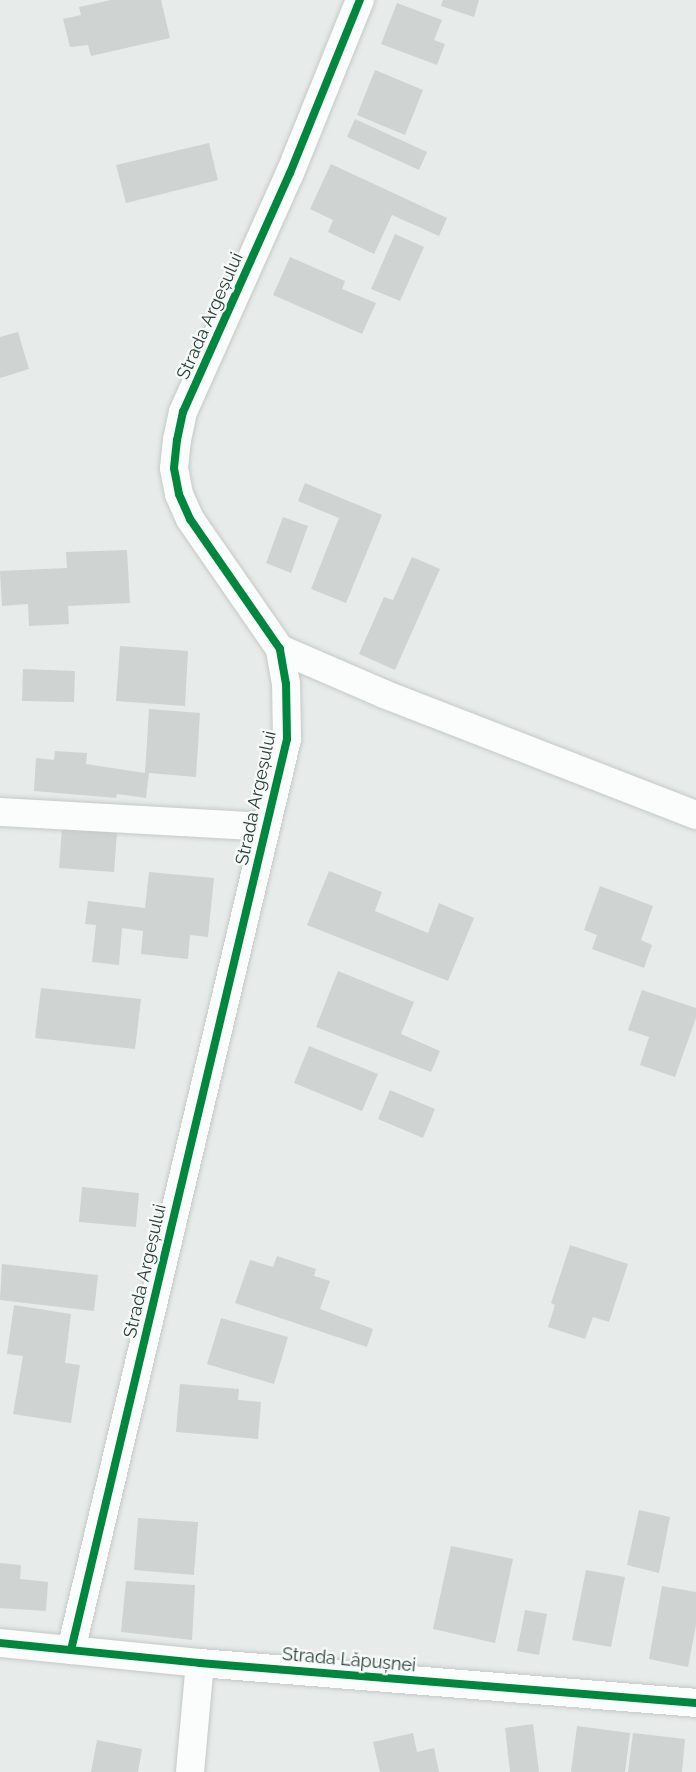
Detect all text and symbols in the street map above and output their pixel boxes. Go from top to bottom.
street label: Strada Argeșului [172,249,248,383]
street label: Strada Argeșului [231,729,281,867]
street label: Strada Argeșului [119,1202,171,1340]
street label: Strada Lăpușnei [281,1643,417,1677]

